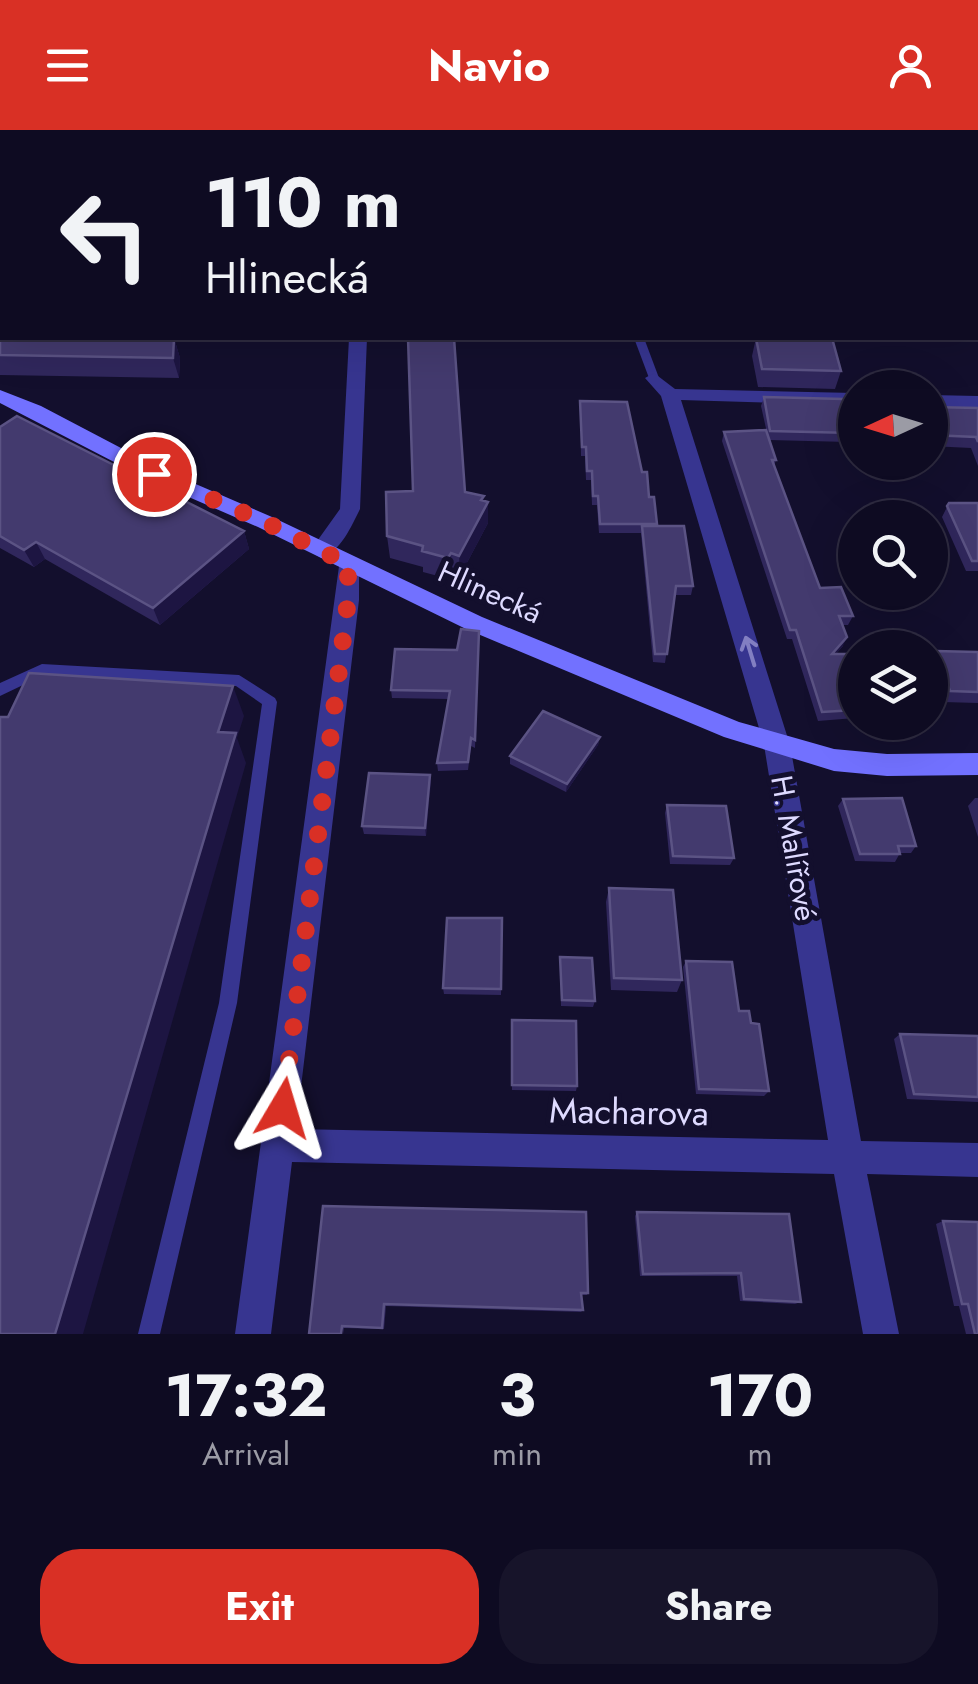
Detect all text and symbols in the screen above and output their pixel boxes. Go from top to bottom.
text: Navio [428,33,550,98]
icon: menu [40,38,95,93]
icon: person [883,38,938,93]
text: 110 m [205,152,401,253]
icon: left [40,170,170,300]
text: Hlinecká [205,245,369,310]
north arrow [838,370,948,480]
map controls [838,370,948,740]
pin [112,432,197,517]
icon: arrive [127,447,182,502]
button: search [838,500,948,610]
street label: Hlinecká [431,550,549,634]
button: layers [838,630,948,740]
one-way arrow [740,636,758,667]
street label: H. Malířové [760,772,828,924]
position arrow [231,1056,335,1160]
street label: Macharova [549,1086,709,1138]
text: 17:32 [165,1352,327,1439]
text: 3 [498,1352,536,1439]
text: 170 [707,1352,813,1439]
text: Arrival [202,1431,290,1477]
text: min [492,1431,542,1477]
text: m [748,1431,773,1477]
button: Exit [40,1549,479,1664]
button: Share [499,1549,938,1664]

